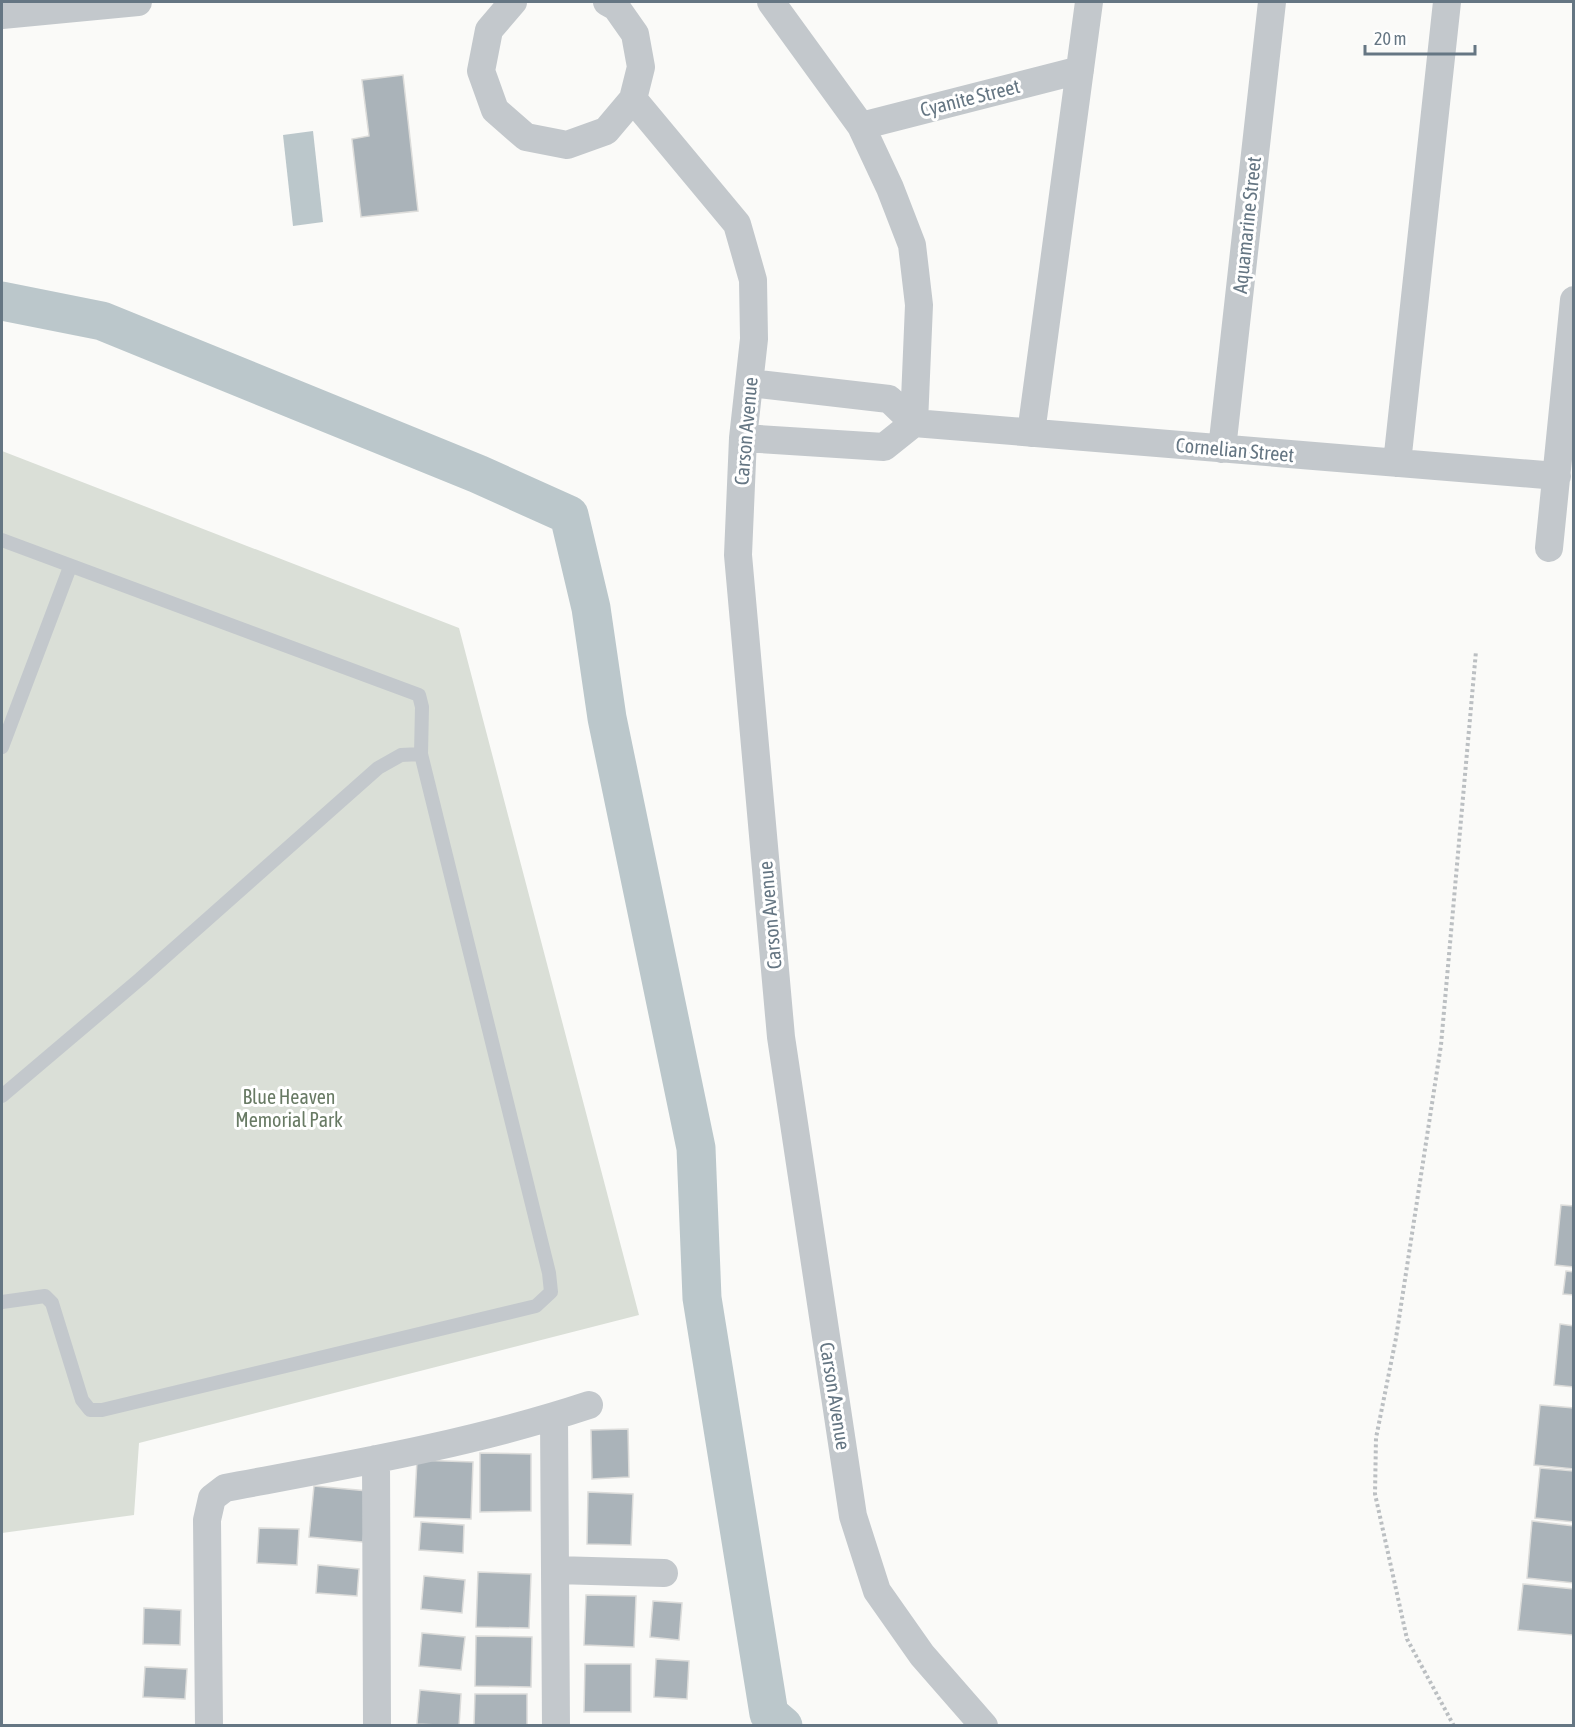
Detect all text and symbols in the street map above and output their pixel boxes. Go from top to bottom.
scale bar [1365,18,1474,56]
text: 20 m [1374,28,1406,49]
street label: Cyanite Street [918,74,1022,121]
street label: Aquamarine Street [1228,155,1265,295]
street label: Carson Avenue [729,376,762,486]
street label: Cornelian Street [1175,433,1295,466]
street label: Carson Avenue [753,860,786,970]
park label: Blue Heaven Memorial Park [235,1085,343,1131]
street label: Carson Avenue [816,1341,855,1451]

